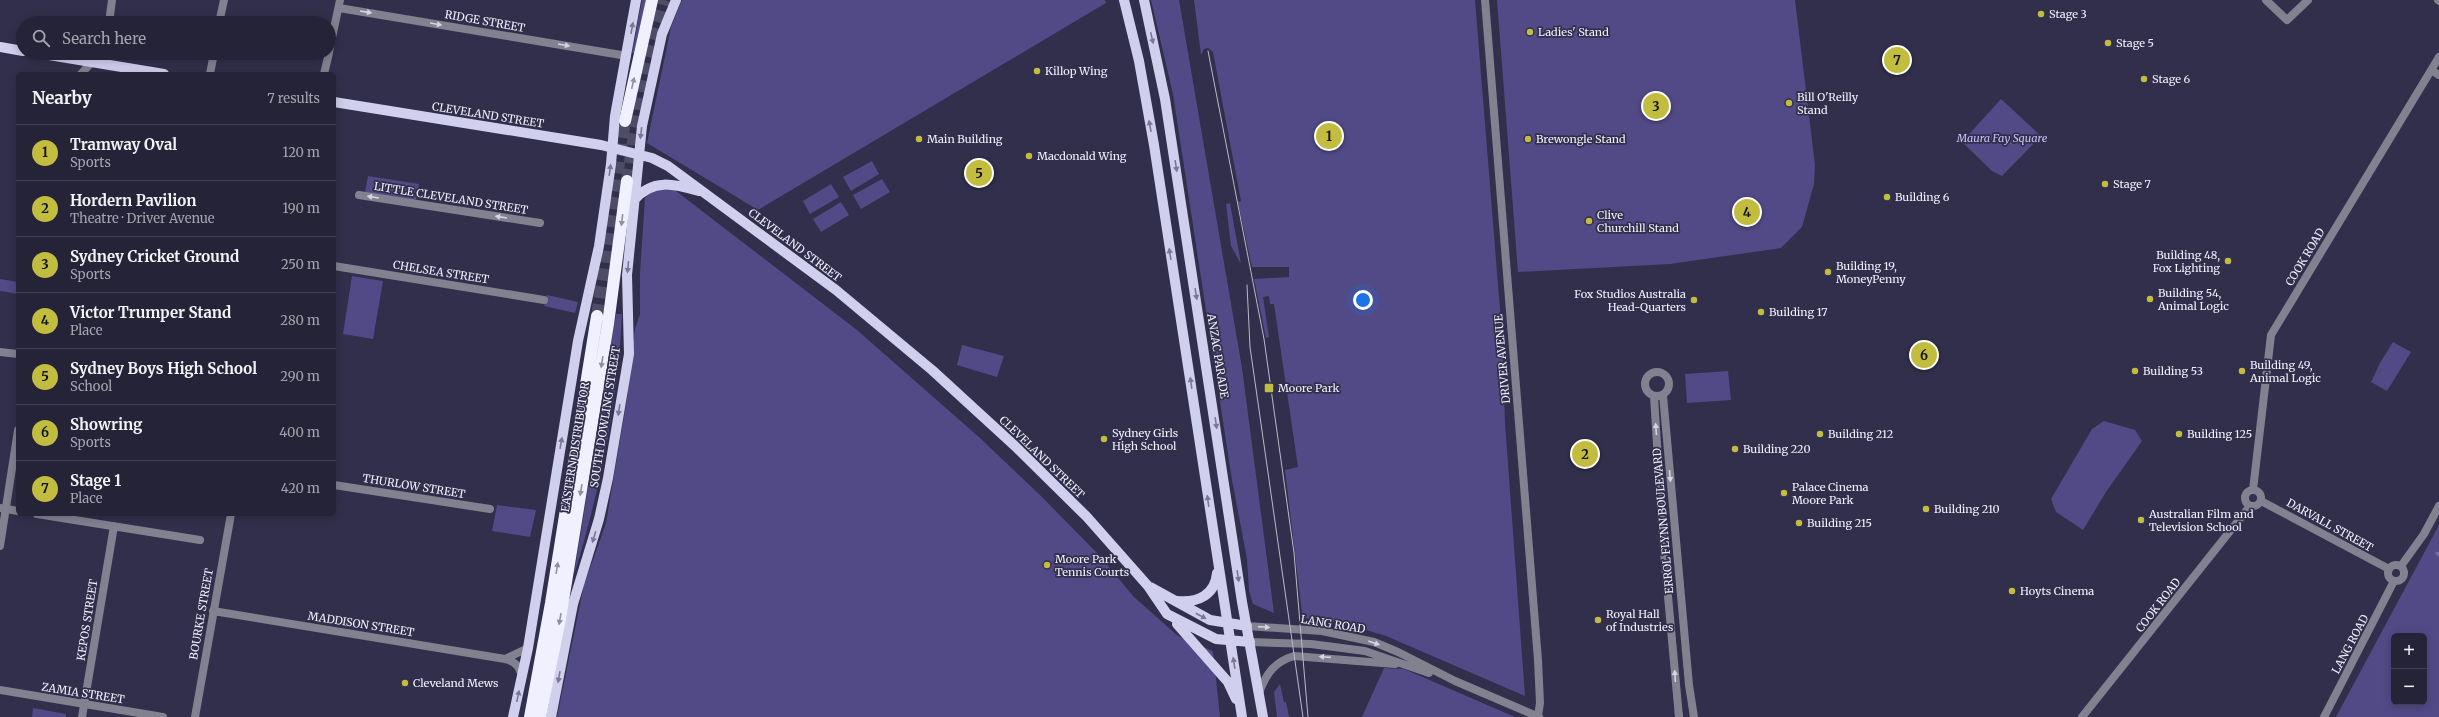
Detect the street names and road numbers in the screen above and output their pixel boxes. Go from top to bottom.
street label: RIDGE STREET [444,7,527,35]
street label: CLEVELAND STREET [431,99,545,131]
street label: LITTLE CLEVELAND STREET [373,179,529,217]
street label: CLEVELAND STREET [746,205,845,285]
street label: COOK ROAD [2282,226,2328,288]
street label: CHELSEA STREET [392,257,490,287]
street label: ANZAC PARADE [1204,312,1232,399]
street label: DRIVER AVENUE [1491,314,1513,404]
street label: SOUTH DOWLING STREET [587,345,623,489]
street label: EASTERN DISTRIBUTOR [558,381,592,513]
street label: CLEVELAND STREET [996,413,1088,502]
street label: ERROL FLYNN BOULEVARD [1650,448,1676,594]
street label: THURLOW STREET [362,471,467,501]
street label: DARVALL STREET [2284,495,2376,555]
street label: BOURKE STREET [186,567,216,661]
street label: COOK ROAD [2133,575,2183,635]
street label: KEPOS STREET [74,578,100,662]
street label: MADDISON STREET [307,609,416,639]
street label: LANG ROAD [1300,612,1366,636]
street label: LANG ROAD [2329,612,2371,676]
street label: ZAMIA STREET [40,680,126,707]

